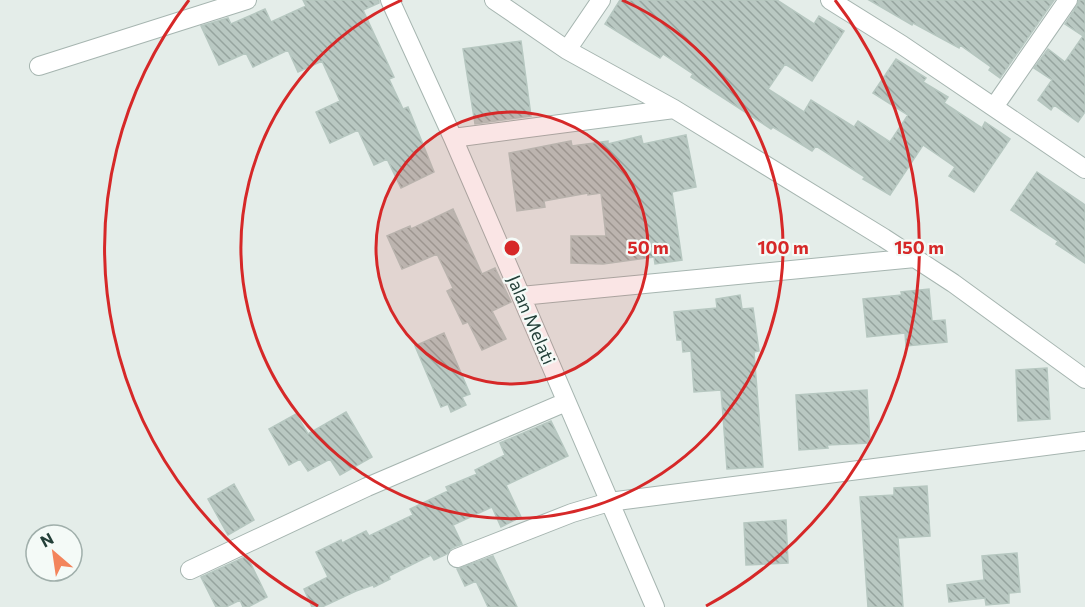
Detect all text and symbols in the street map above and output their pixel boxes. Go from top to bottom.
text: 50 m [627,236,669,258]
text: 100 m [757,236,809,258]
text: 150 m [894,236,944,258]
centre of rings [502,238,522,258]
street label: Jalan Melati [503,272,561,368]
north arrow [24,523,84,583]
text: N [37,528,56,551]

